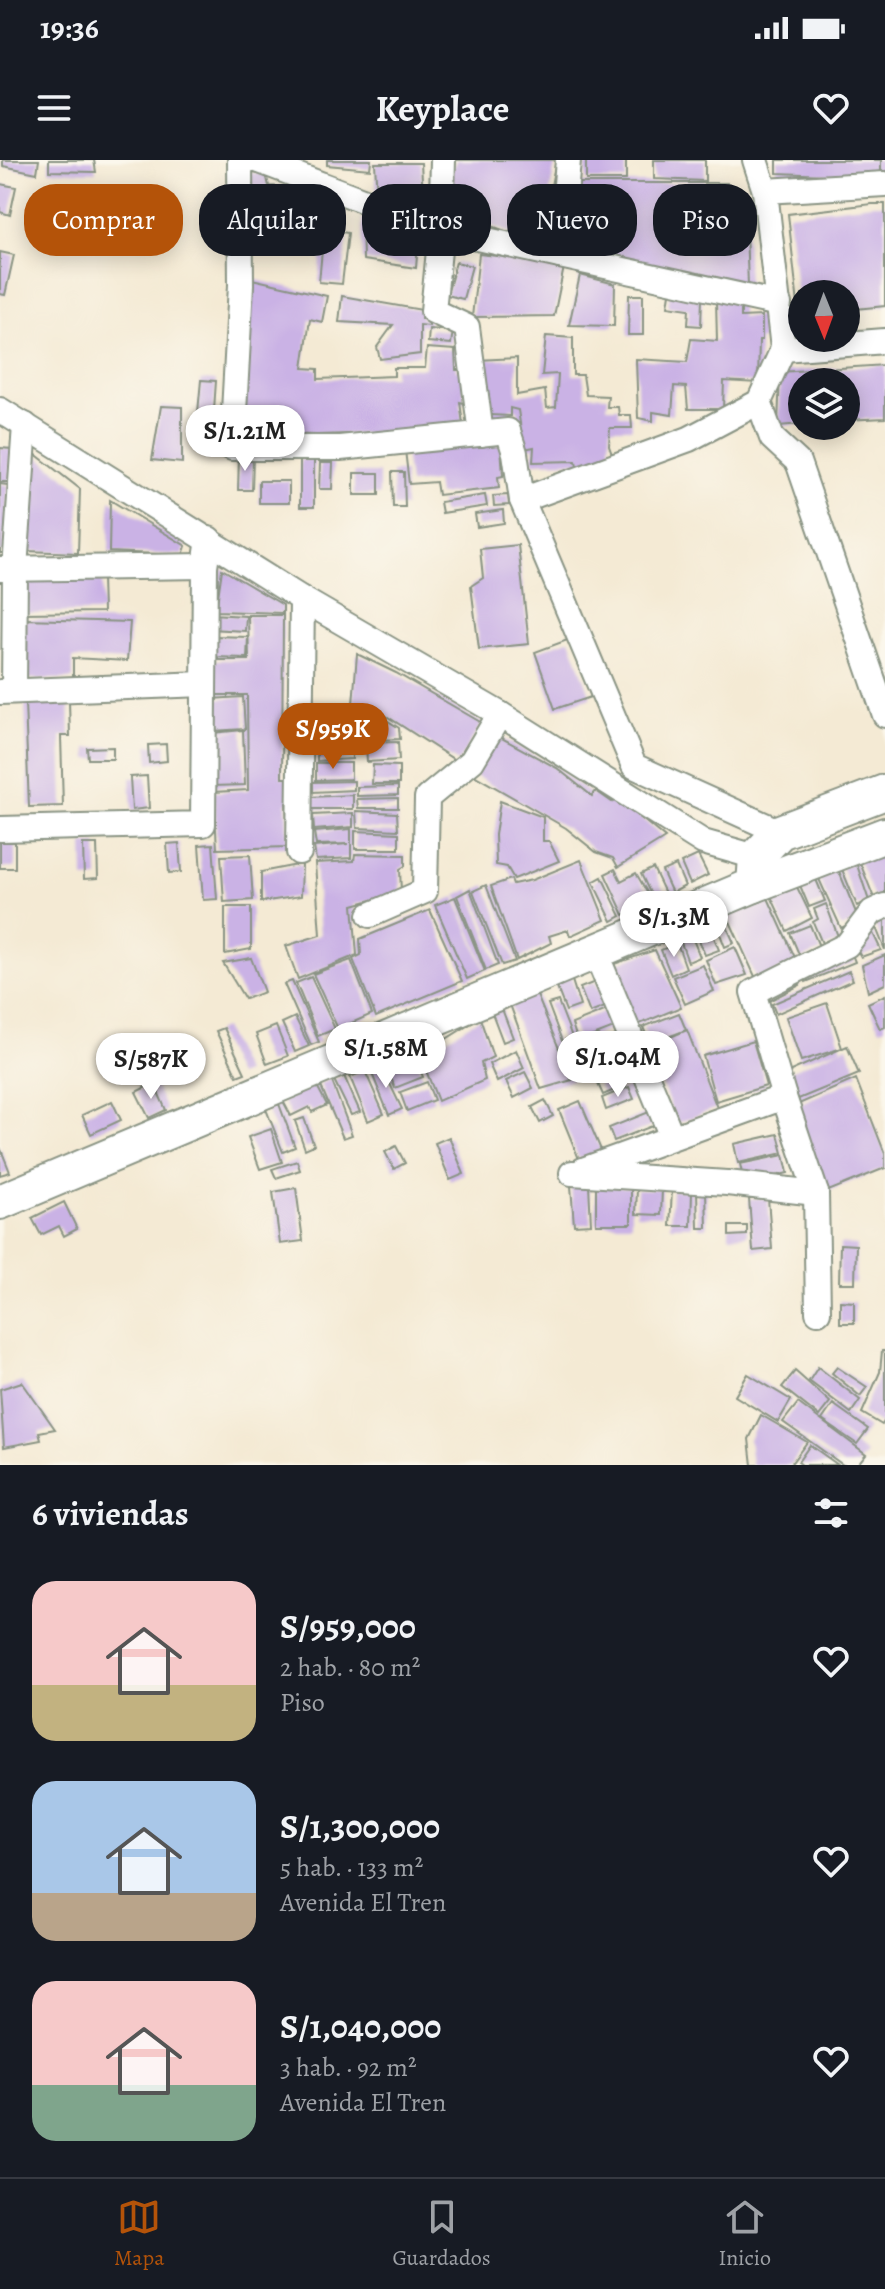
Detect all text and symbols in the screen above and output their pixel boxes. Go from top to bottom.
text: 19:36 [40,8,99,48]
text: Keyplace [376,84,509,133]
icon: menu [32,86,76,130]
icon: heart [809,86,853,130]
chip: Comprar [24,184,183,256]
chip: Alquilar [199,184,346,256]
chip: Filtros [362,184,491,256]
chip: Nuevo [507,184,637,256]
chip: Piso [653,184,757,256]
north arrow [788,280,860,352]
map controls [788,280,860,440]
button: layers [788,368,860,440]
pin: S/1.21M [171,405,319,473]
text: S/1.21M [204,413,286,448]
pin: S/959K [268,703,398,771]
text: S/959K [296,711,370,746]
pin: S/1.3M [609,891,739,959]
text: S/1.3M [638,899,710,934]
pin: S/1.58M [312,1022,460,1090]
text: S/1.58M [344,1030,428,1065]
pin: S/1.04M [544,1031,692,1099]
pin: S/587K [86,1033,216,1101]
text: S/1.04M [575,1039,661,1074]
text: S/587K [114,1041,188,1076]
text: 6 viviendas [32,1490,189,1537]
icon: filters [809,1491,853,1535]
text: S/959,000 [280,1603,416,1650]
icon: home [96,1613,192,1709]
icon: heart [809,1639,853,1683]
text: 2 hab. · 80 m² [280,1650,420,1685]
text: Piso [280,1685,325,1720]
text: S/1,300,000 [280,1803,440,1850]
icon: home [96,1813,192,1909]
icon: heart [809,1839,853,1883]
text: 5 hab. · 133 m² [280,1850,423,1885]
text: Avenida El Tren [280,1885,446,1920]
text: S/1,040,000 [280,2003,441,2050]
icon: home [96,2013,192,2109]
icon: heart [809,2039,853,2083]
text: 3 hab. · 92 m² [280,2050,417,2085]
text: Avenida El Tren [280,2085,446,2120]
tab: Mapa [114,2195,164,2273]
tab: Guardados [392,2195,491,2273]
tab: Inicio [719,2195,771,2273]

